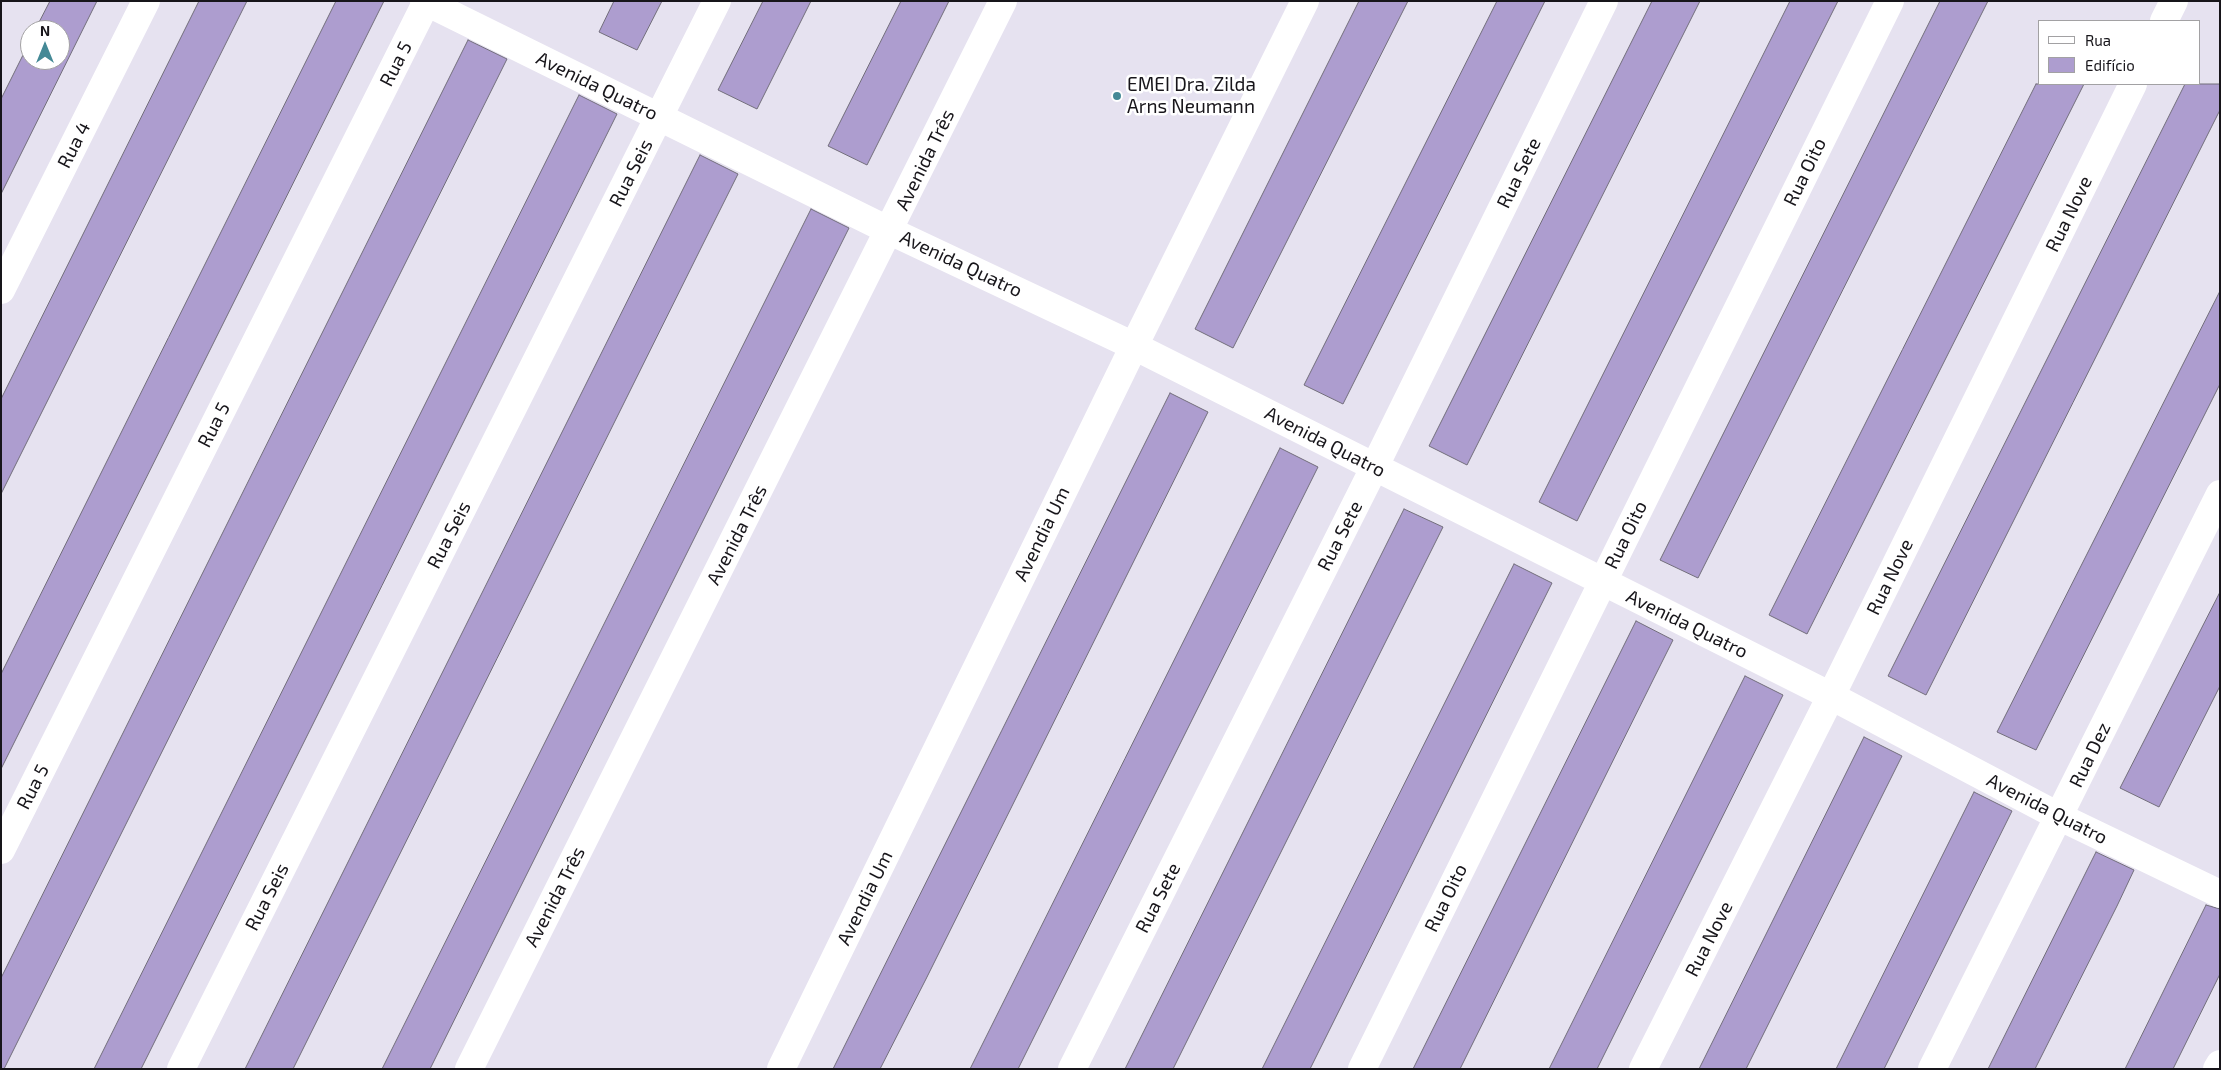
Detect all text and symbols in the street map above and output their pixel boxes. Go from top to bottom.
north arrow [20,20,70,70]
legend [2038,20,2201,85]
text: N [40,22,50,39]
text: Rua [2085,31,2111,49]
street label: Rua 5 [375,38,417,90]
street label: Avenida Quatro [533,47,661,125]
text: Edifício [2085,56,2135,74]
place label: EMEI Dra. Zilda Arns Neumann [1127,74,1256,118]
marker: EMEI Dra. Zilda Arns Neumann [1111,90,1123,102]
street label: Avenida Três [891,106,959,214]
street label: Rua 4 [53,118,95,172]
street label: Rua Sete [1492,134,1546,212]
street label: Rua Oito [1779,134,1831,210]
street label: Rua Seis [604,136,658,210]
street label: Rua Nove [2041,172,2097,256]
street label: Avenida Quatro [896,226,1026,302]
street label: Rua 5 [193,399,235,451]
street label: Avenida Quatro [1261,402,1389,482]
street label: Avenida Três [702,481,772,589]
street label: Avendia Um [1009,483,1075,585]
street label: Rua Sete [1313,497,1367,575]
street label: Rua Oito [1600,497,1652,573]
street label: Rua Seis [422,498,476,572]
street label: Rua Nove [1862,535,1918,619]
street label: Avenida Quatro [1623,585,1751,663]
street label: Rua Dez [2064,719,2116,791]
street label: Rua 5 [12,761,54,813]
street label: Avenida Quatro [1983,769,2111,849]
street label: Avenida Três [520,843,590,951]
street label: Avendia Um [832,847,898,949]
street label: Rua Sete [1131,859,1185,937]
street label: Rua Seis [240,860,294,934]
street label: Rua Oito [1420,860,1472,936]
street label: Rua Nove [1680,898,1738,980]

